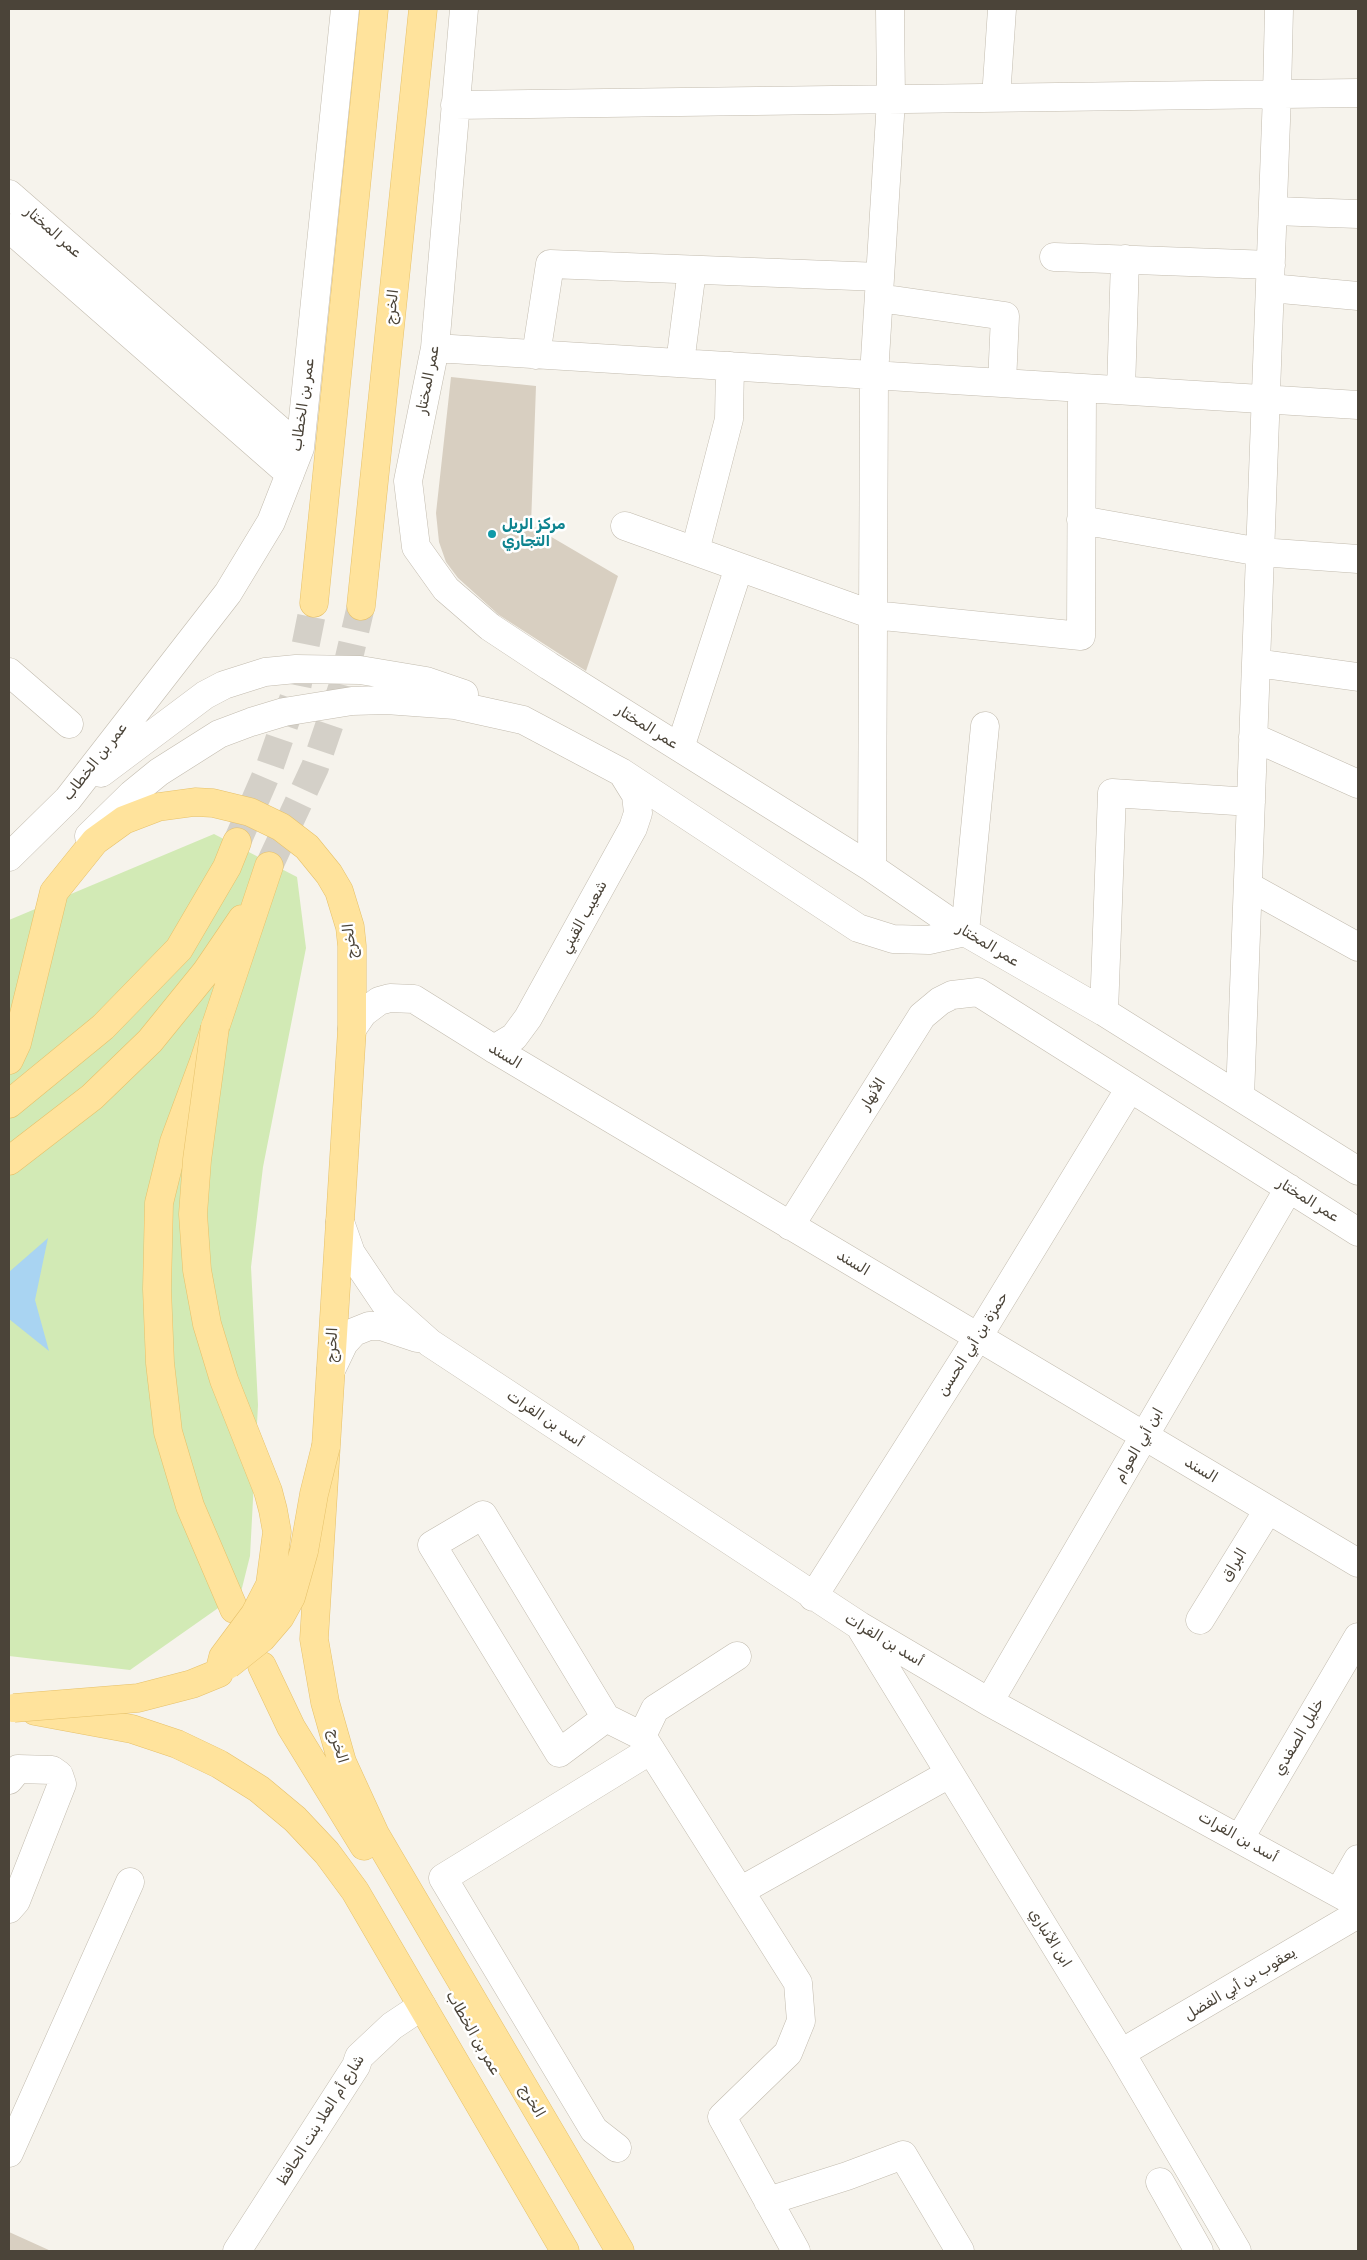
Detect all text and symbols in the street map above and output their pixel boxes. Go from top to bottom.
street label: عمر المختار [21,202,85,262]
street label: الخرج [381,288,403,326]
street label: عمر المختار [413,344,443,416]
street label: عمر بن الخطاب [288,357,318,453]
place label: مركز الريل التجاري [502,516,566,551]
marker: مركز الريل التجاري [486,528,498,540]
street label: عمر المختار [613,701,681,753]
street label: عمر بن الخطاب [59,720,131,804]
street label: شعيب القيني [557,877,611,957]
street label: عمر المختار [954,919,1022,971]
street label: الخرج [339,922,361,960]
street label: السند [485,1039,525,1073]
street label: الأنهار [856,1075,890,1113]
street label: عمر المختار [1274,1174,1342,1226]
street label: السند [833,1246,873,1280]
street label: حمزة بن أبي الحسن [934,1288,1012,1400]
street label: الخرج [322,1327,342,1363]
street label: أسد بن الفرات [503,1387,587,1451]
street label: ابن أبي العوام [1111,1405,1167,1485]
street label: السند [1181,1453,1221,1487]
street label: البراق [1217,1545,1251,1585]
street label: أسد بن الفرات [841,1609,927,1671]
street label: خليل الصفدي [1270,1695,1328,1779]
street label: الخرج [324,1726,352,1766]
street label: أسد بن الفرات [1195,1808,1281,1866]
street label: ابن الأنباري [1025,1905,1075,1971]
street label: يعقوب بن أبي الفضل [1181,1944,1299,2024]
street label: عمر بن الخطاب [442,1988,504,2078]
street label: شارع أم العلا بنت الحافظ [273,2051,369,2189]
street label: الخرج [515,2081,549,2121]

